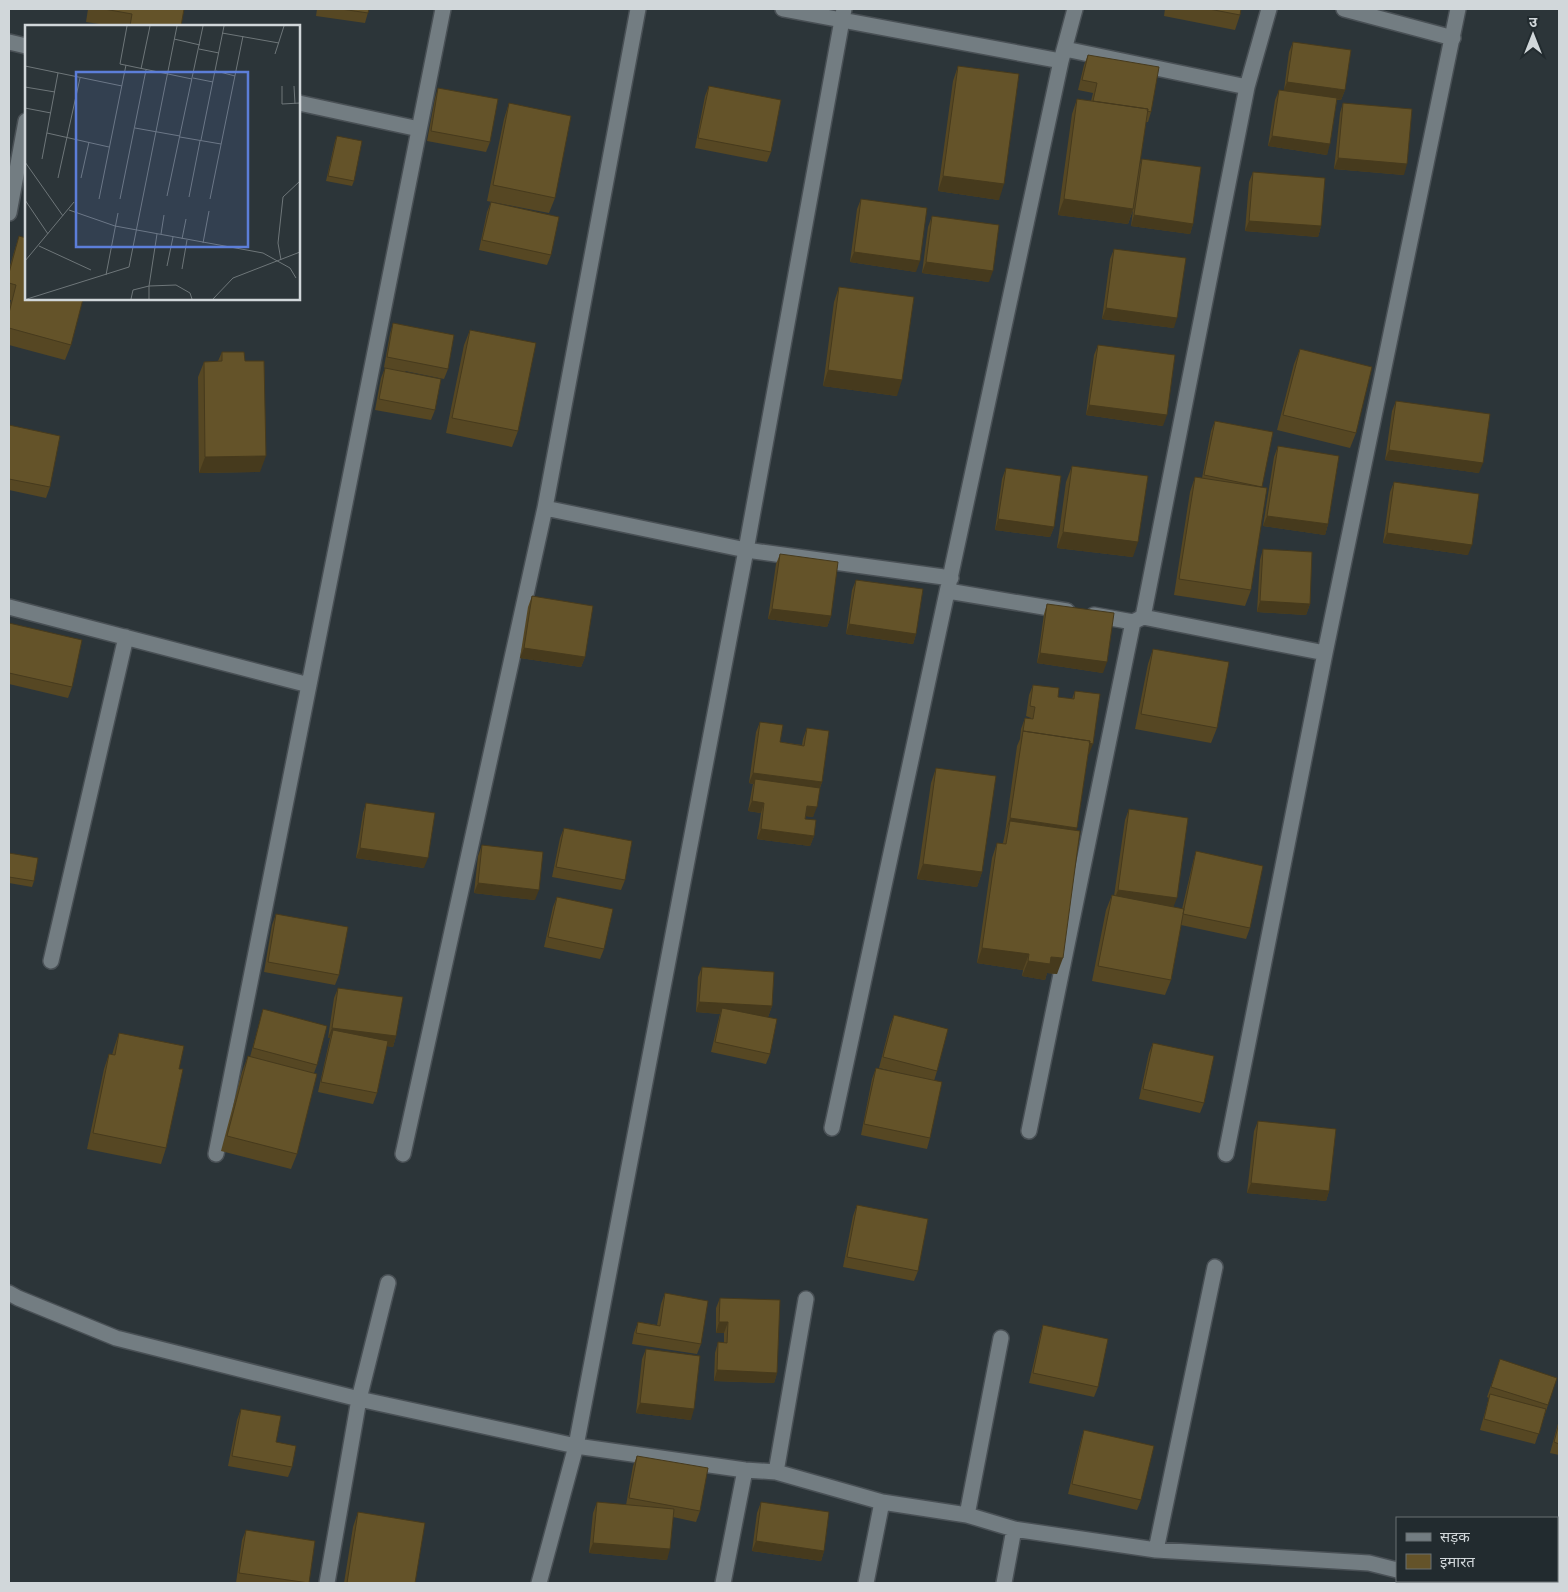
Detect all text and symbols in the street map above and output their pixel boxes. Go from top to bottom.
north arrow [1508,10,1558,60]
text: उ [1529,13,1538,31]
inset map [25,25,300,300]
legend [1396,1517,1558,1582]
text: सड़क [1440,1526,1470,1547]
text: इमारत [1440,1551,1475,1572]

